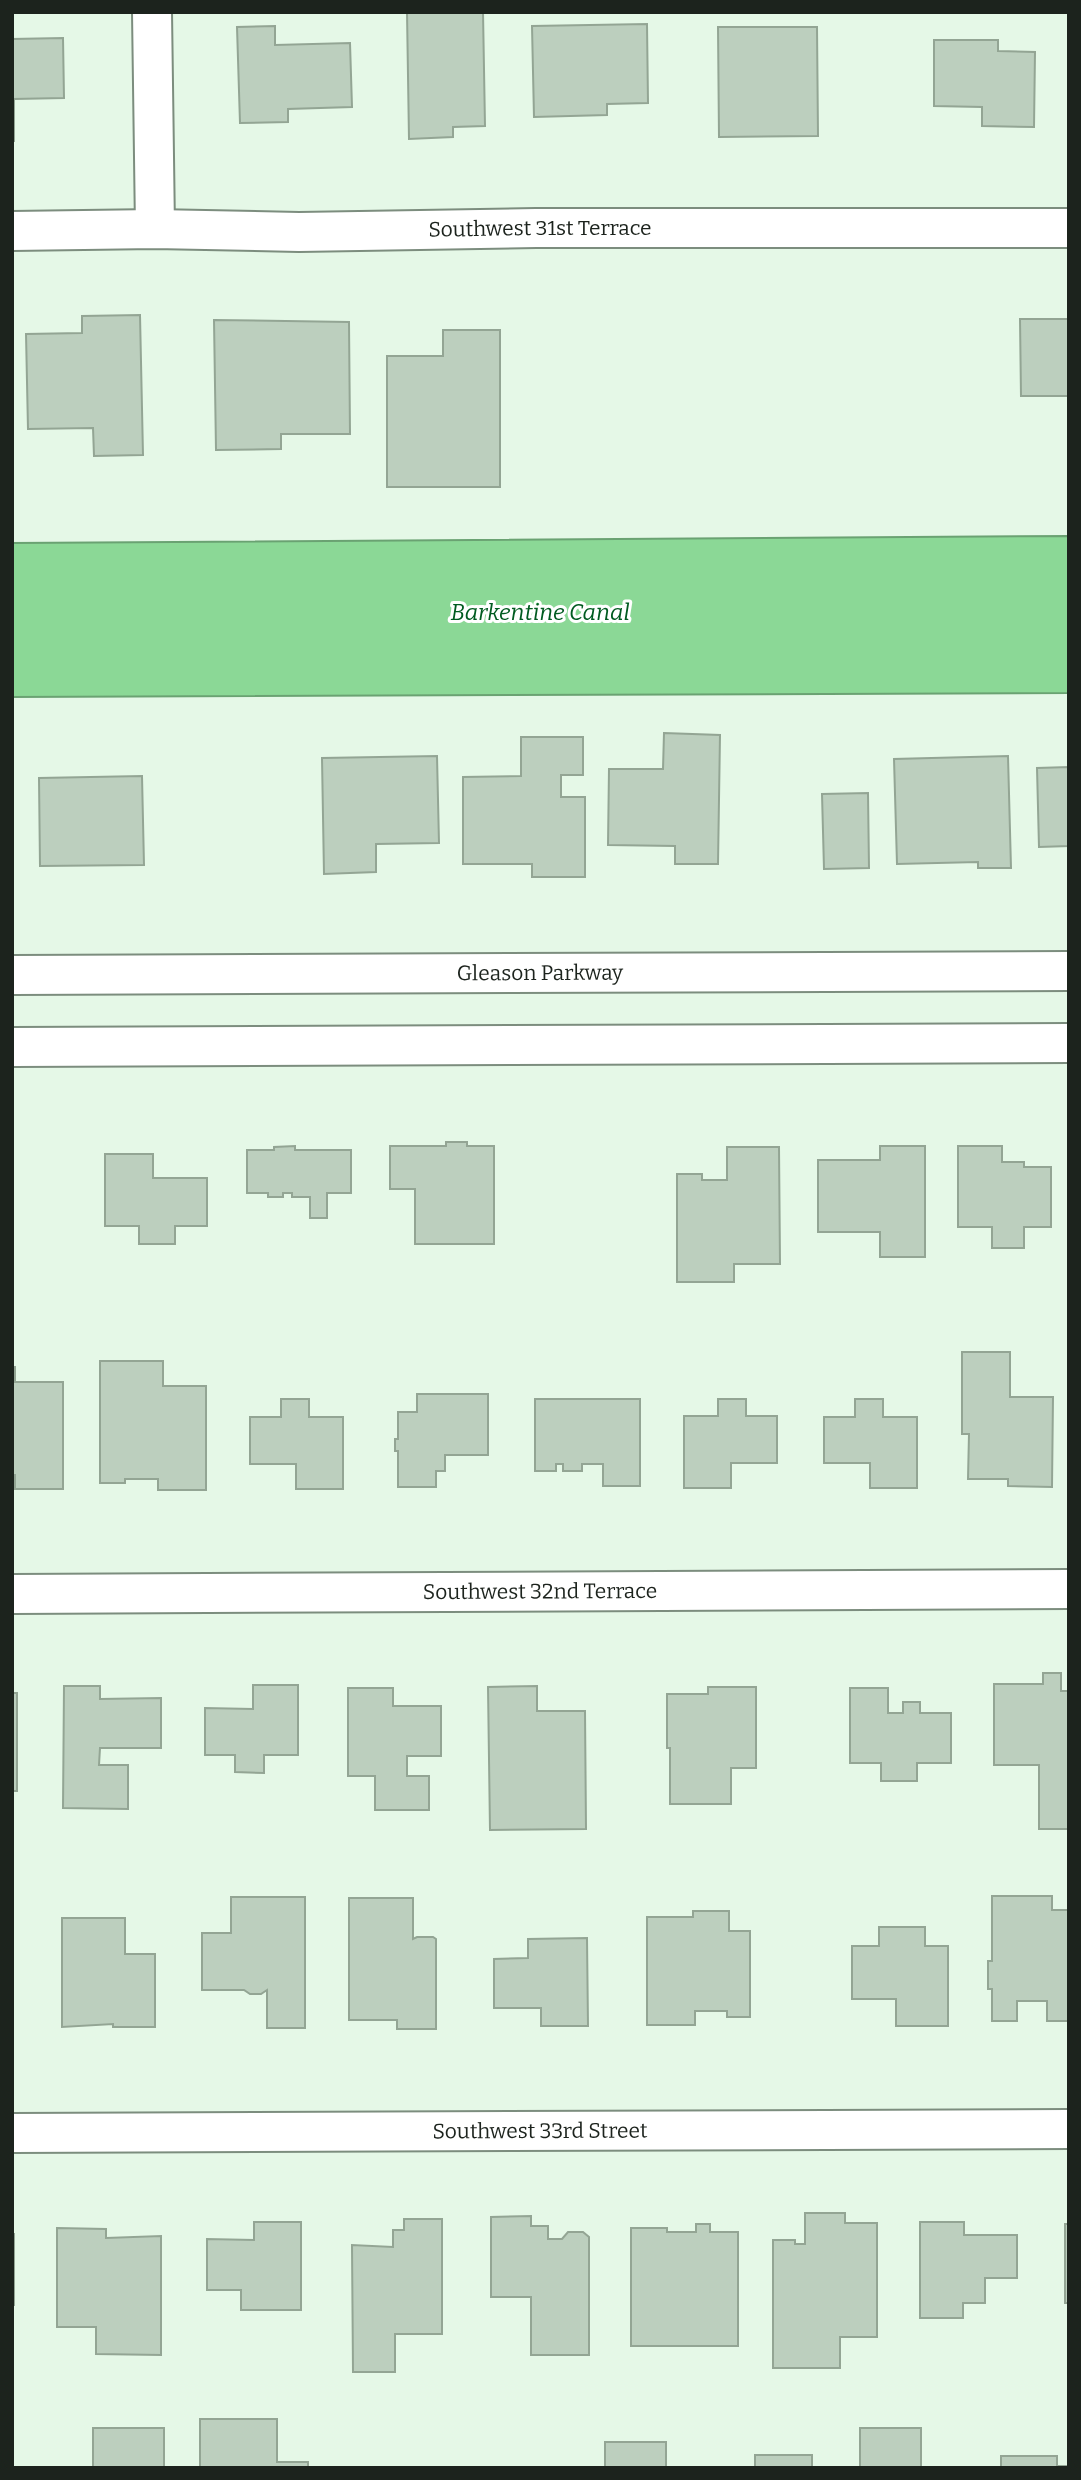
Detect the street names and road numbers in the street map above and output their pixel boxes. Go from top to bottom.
street label: Southwest 31st Terrace [428,215,652,243]
street label: Gleason Parkway [457,960,624,986]
street label: Southwest 32nd Terrace [423,1578,657,1605]
street label: Southwest 33rd Street [432,2118,648,2144]

